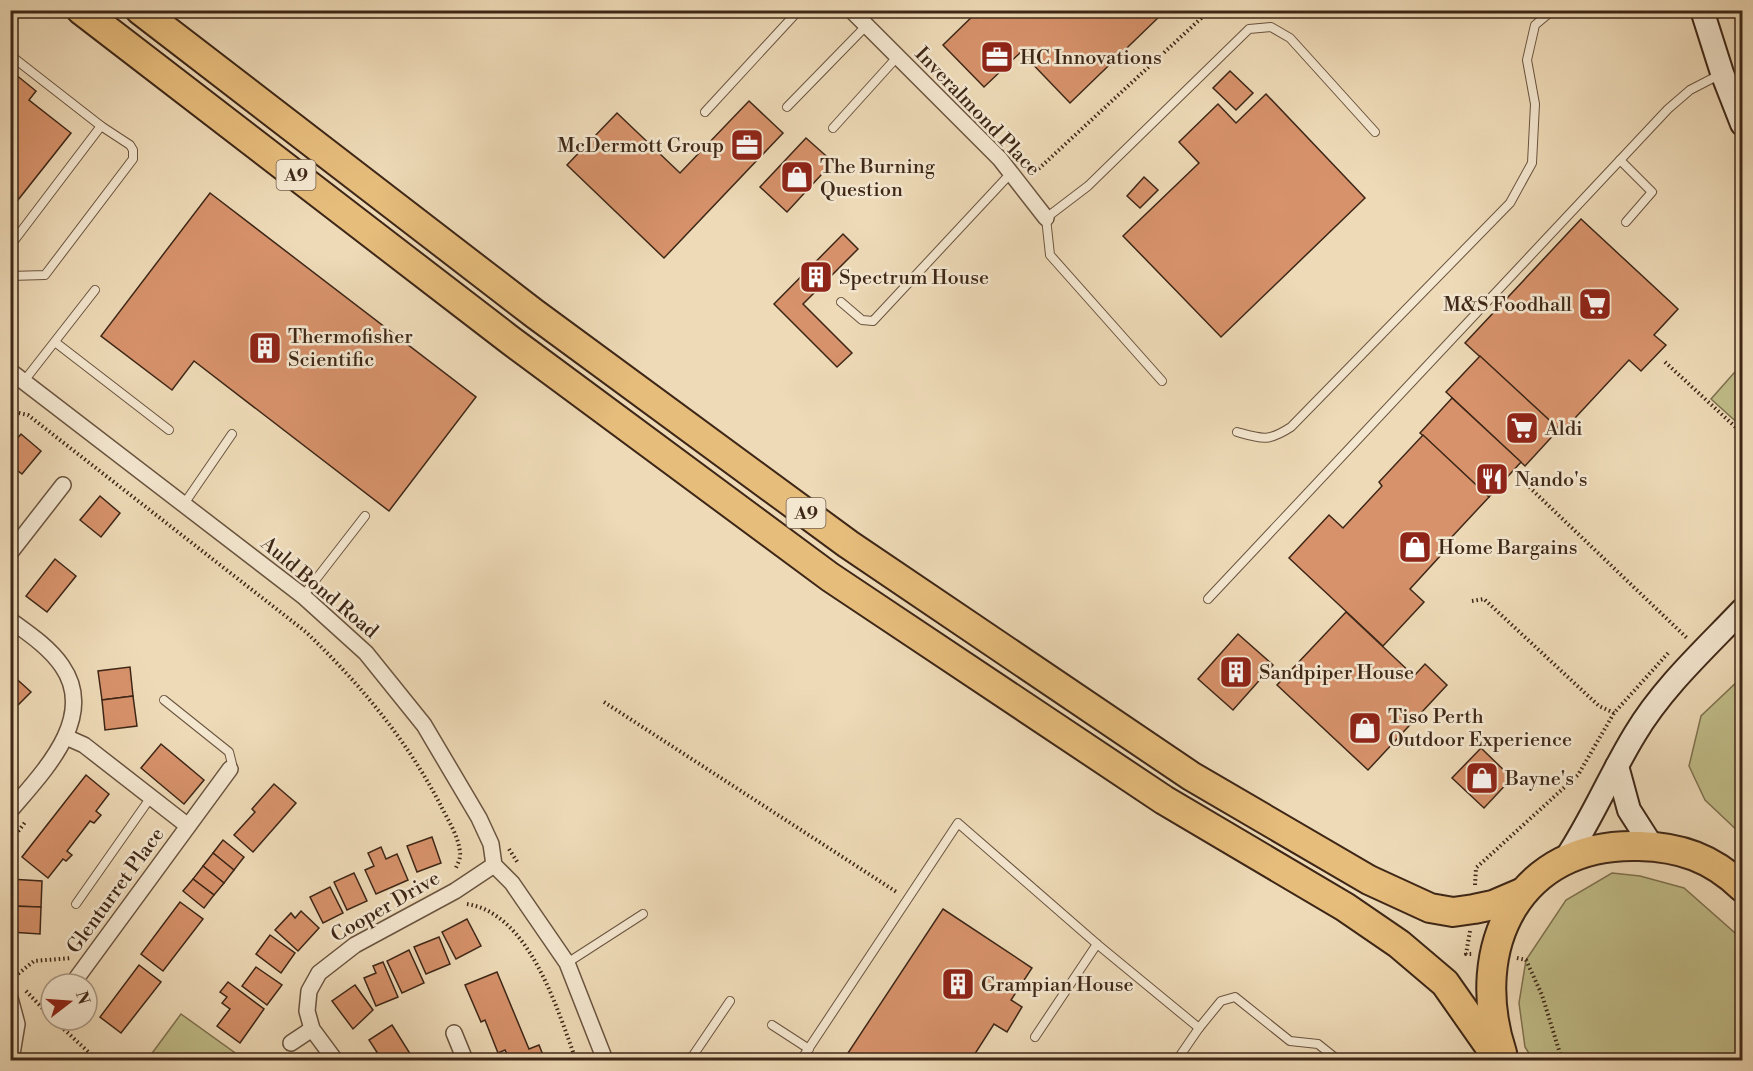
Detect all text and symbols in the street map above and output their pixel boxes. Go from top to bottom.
office icon: HC Innovations [979,39,1015,75]
street label: Inveralmond Place [909,42,1045,182]
place label: HC Innovations [1020,46,1162,71]
office icon: McDermott Group [729,127,765,163]
place label: McDermott Group [557,134,724,159]
place label: The Burning Question [820,155,936,203]
shop icon: The Burning Question [779,159,815,195]
road number: A9 [276,160,316,190]
building icon: Spectrum House [798,259,834,295]
place label: Spectrum House [839,266,989,291]
supermarket icon: M&S Foodhall [1577,286,1613,322]
place label: M&S Foodhall [1443,293,1572,318]
place label: Thermofisher Scientific [288,325,413,373]
building icon: Thermofisher Scientific [247,330,283,366]
supermarket icon: Aldi [1504,410,1540,446]
place label: Aldi [1544,417,1583,442]
restaurant icon: Nando's [1474,461,1510,497]
place label: Nando's [1515,468,1587,493]
road number: A9 [786,498,826,528]
shop icon: Home Bargains [1397,529,1433,565]
street label: Auld Bond Road [255,531,383,645]
place label: Home Bargains [1438,536,1577,561]
building icon: Sandpiper House [1218,654,1254,690]
place label: Sandpiper House [1259,661,1414,686]
place label: Tiso Perth Outdoor Experience [1388,705,1572,753]
shop icon: Tiso Perth Outdoor Experience [1347,710,1383,746]
shop icon: Bayne's [1464,760,1500,796]
place label: Bayne's [1504,767,1574,792]
street label: Glenturret Place [62,823,170,959]
street label: Cooper Drive [327,866,445,949]
building icon: Grampian House [940,966,976,1002]
north arrow [39,972,99,1032]
place label: Grampian House [981,973,1134,998]
text: N [71,989,94,1007]

